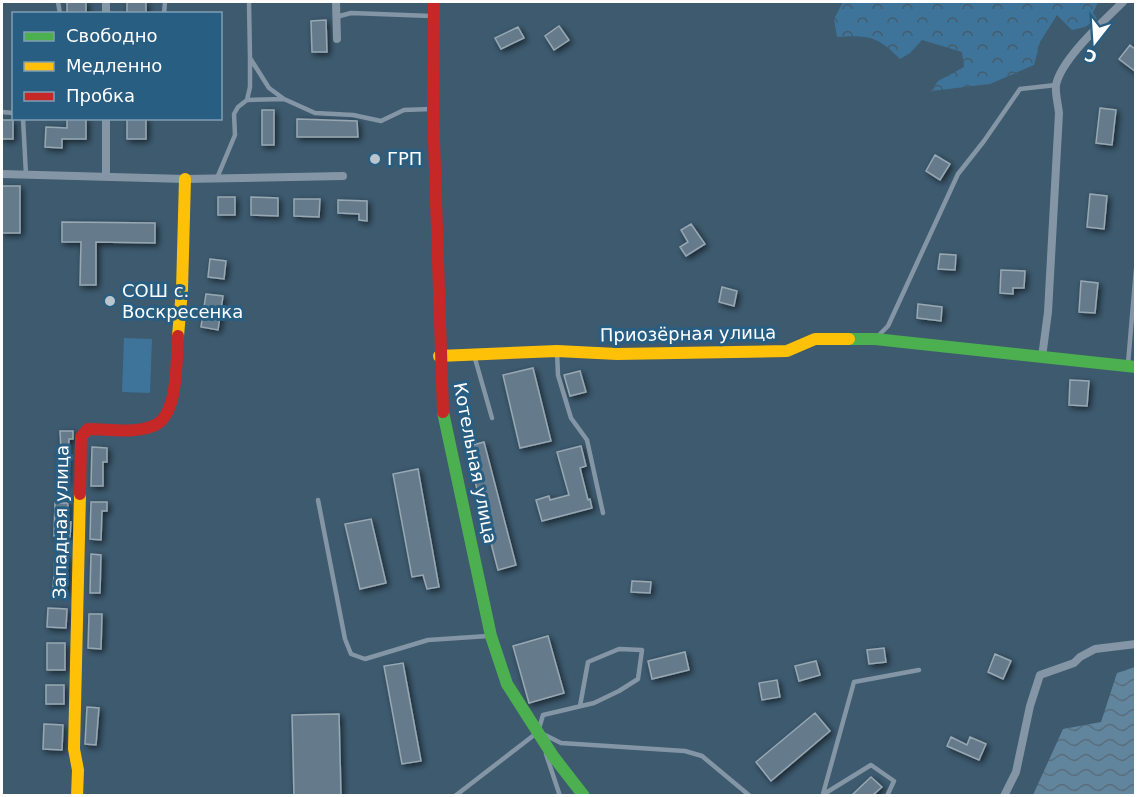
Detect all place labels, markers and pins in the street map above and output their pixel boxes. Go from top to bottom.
place label: ГРП [387,148,422,169]
marker: ГРП [368,152,382,166]
place label: СОШ с. Воскресенка [122,280,243,322]
marker: СОШ с. Воскресенка [103,294,117,308]

